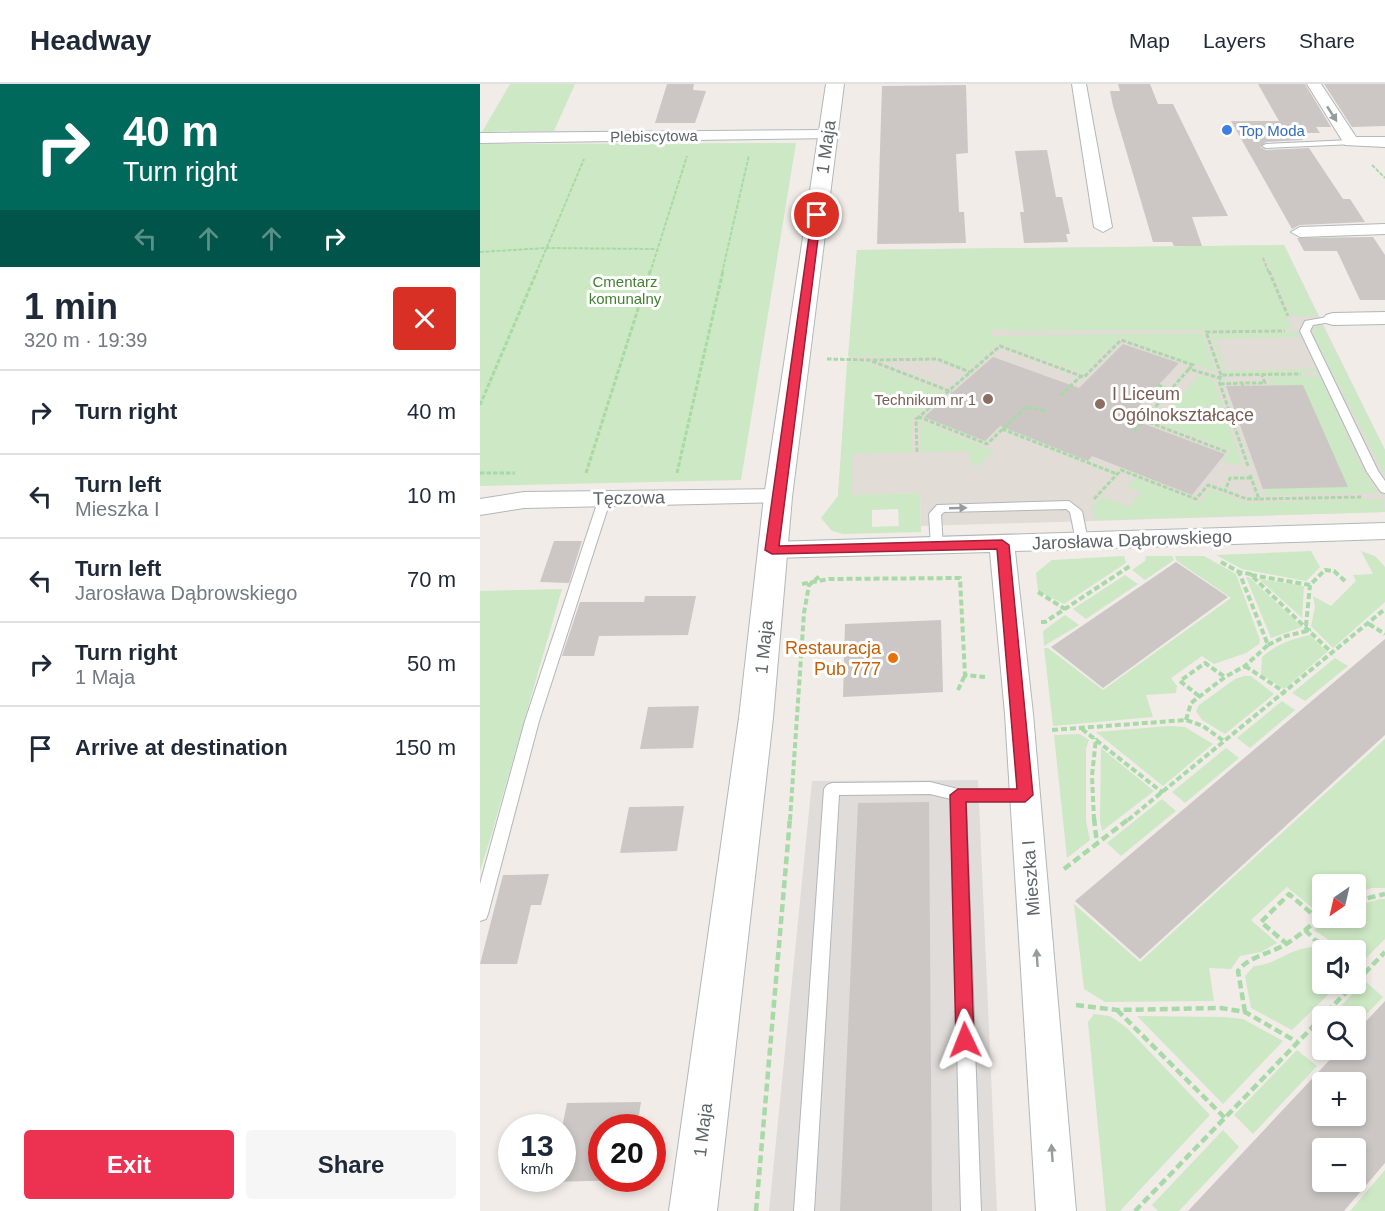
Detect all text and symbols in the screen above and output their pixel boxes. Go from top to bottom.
text: Headway [30,25,151,56]
text: Map [1129,29,1170,52]
text: Layers [1203,29,1266,52]
text: Share [1299,29,1355,52]
one-way arrow [1326,105,1338,121]
icon: right [24,108,102,186]
text: 40 m [123,108,219,155]
street label: 1 Maja [812,118,840,175]
place label: Top Moda [1239,122,1306,139]
marker: Top Moda [1220,123,1234,137]
street label: Plebiscytowa [610,127,699,145]
text: Turn right [123,157,238,187]
pin [791,189,842,240]
icon: arrive [800,198,833,231]
icon: left [129,222,162,255]
icon: ahead [192,222,225,255]
icon: ahead [255,222,288,255]
icon: right [318,222,351,255]
park label: Cmentarz komunalny [589,273,662,307]
text: 1 min [24,286,118,327]
button: close [393,287,456,350]
text: 320 m · 19:39 [24,329,147,351]
place label: I Liceum Ogólnokształcące [1112,384,1254,425]
place label: Technikum nr 1 [874,391,976,408]
marker: Technikum nr 1 [981,392,995,406]
icon: right [24,396,57,429]
marker: I Liceum Ogólnokształcące [1093,397,1107,411]
text: Turn right [75,399,177,424]
text: 40 m [407,399,456,424]
text: Turn left [75,472,161,497]
icon: left [24,480,57,513]
text: 10 m [407,483,456,508]
street label: Tęczowa [593,487,666,509]
text: Mieszka I [75,498,159,520]
one-way arrow [949,503,968,513]
street label: Jarosława Dąbrowskiego [1032,527,1232,553]
text: Turn left [75,556,161,581]
icon: left [24,564,57,597]
text: 70 m [407,567,456,592]
text: Jarosława Dąbrowskiego [75,582,297,604]
street label: 1 Maja [751,618,777,675]
place label: Restauracja Pub 777 [785,638,882,679]
text: Turn right [75,640,177,665]
icon: right [24,648,57,681]
text: 50 m [407,651,456,676]
marker: Restauracja Pub 777 [886,651,900,665]
text: 1 Maja [75,666,135,688]
icon: arrive [24,732,57,765]
text: Arrive at destination [75,735,288,760]
text: 150 m [395,735,456,760]
street label: Mieszka I [1018,839,1044,917]
north arrow [1312,874,1366,928]
map controls [1312,874,1366,1192]
button: sound [1312,940,1366,994]
one-way arrow [1032,949,1042,968]
button: search [1312,1006,1366,1060]
position arrow [933,1008,997,1072]
button: + [1312,1072,1366,1126]
street label: 1 Maja [690,1101,716,1158]
speed limit sign: 20 [588,1114,666,1192]
text: 13 [520,1129,554,1162]
button: Exit [24,1130,234,1199]
button: Share [246,1130,456,1199]
button: − [1312,1138,1366,1192]
one-way arrow [1047,1143,1057,1162]
text: km/h [521,1160,553,1177]

